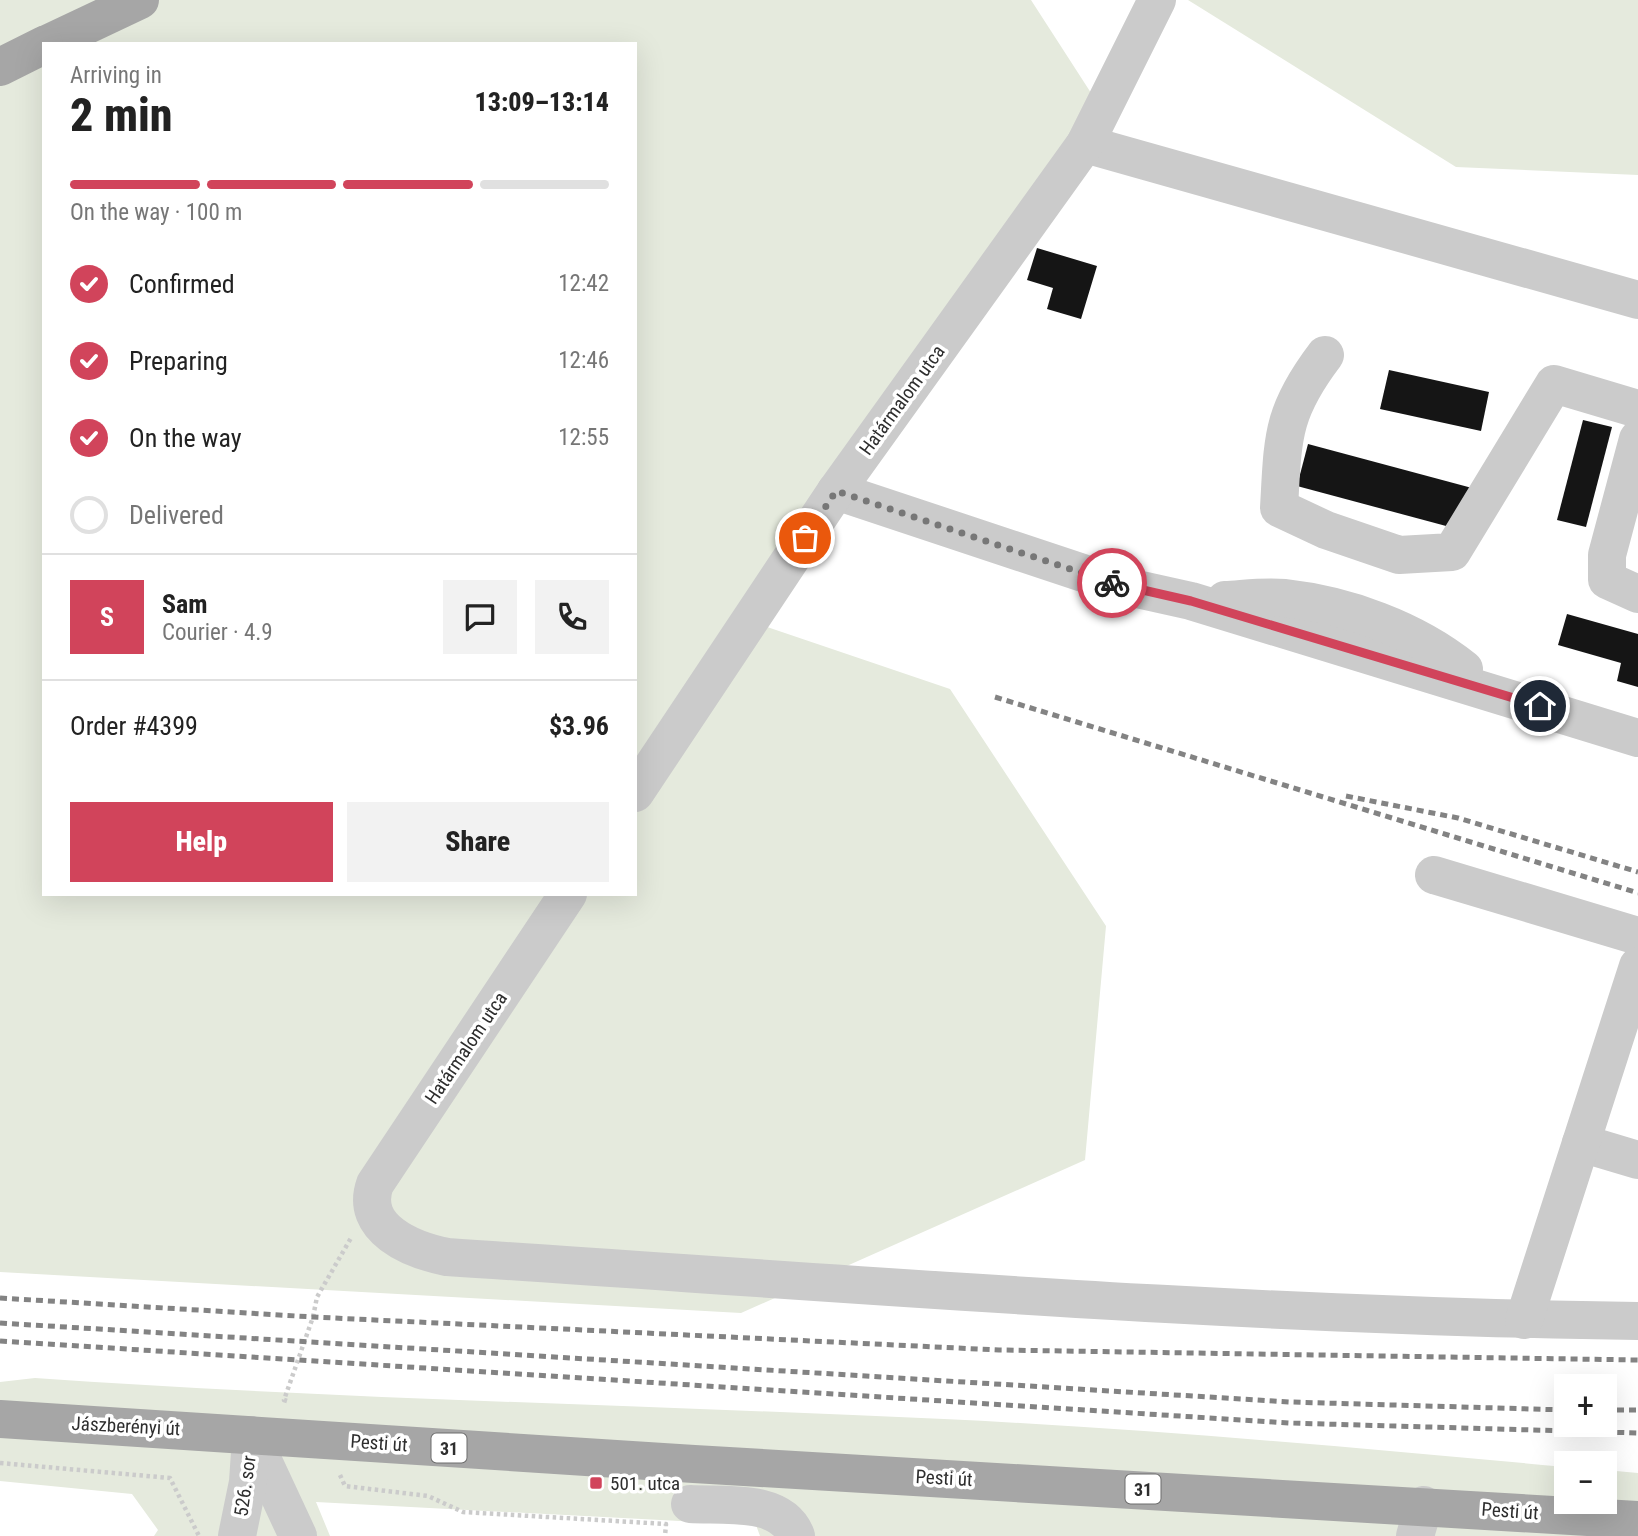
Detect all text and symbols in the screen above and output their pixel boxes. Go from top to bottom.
text: Arriving in [70,62,162,89]
text: 13:09–13:14 [475,87,609,117]
text: 2 min [70,88,173,142]
text: On the way · 100 m [70,199,242,226]
icon: check [70,265,108,303]
text: Confirmed [129,269,235,299]
text: 12:42 [558,270,609,297]
street label: Határmalom utca [854,341,950,459]
icon: check [70,342,108,380]
text: Preparing [129,346,228,376]
text: 12:46 [558,347,609,374]
icon: check [70,419,108,457]
text: On the way [129,423,242,453]
text: 12:55 [558,424,609,451]
text: Delivered [129,500,224,530]
pin [775,508,835,568]
icon: bag [786,519,824,557]
courier [1077,548,1147,618]
icon: bike [1093,564,1131,602]
button: chat [443,580,517,654]
button: phone [535,580,609,654]
text: Sam [162,589,208,619]
text: S [100,602,114,632]
text: Courier · 4.9 [162,619,273,646]
pin [1510,676,1570,736]
icon: home [1521,687,1559,725]
text: Order #4399 [70,711,198,741]
text: $3.96 [549,711,609,741]
button: Help [70,802,333,882]
button: Share [347,802,609,882]
street label: Határmalom utca [420,988,512,1108]
map controls [1554,1374,1617,1514]
button: + [1554,1374,1617,1437]
street label: Jászberényi út [71,1412,181,1440]
street label: Pesti út [350,1430,408,1456]
road number: 31 [432,1434,466,1462]
button: − [1554,1451,1617,1514]
street label: 526. sor [229,1454,261,1518]
street label: Pesti út [915,1465,973,1491]
place label: 501. utca [610,1472,680,1495]
road number: 31 [1126,1474,1160,1504]
marker: 501. utca [588,1475,604,1491]
street label: Pesti út [1481,1498,1539,1524]

